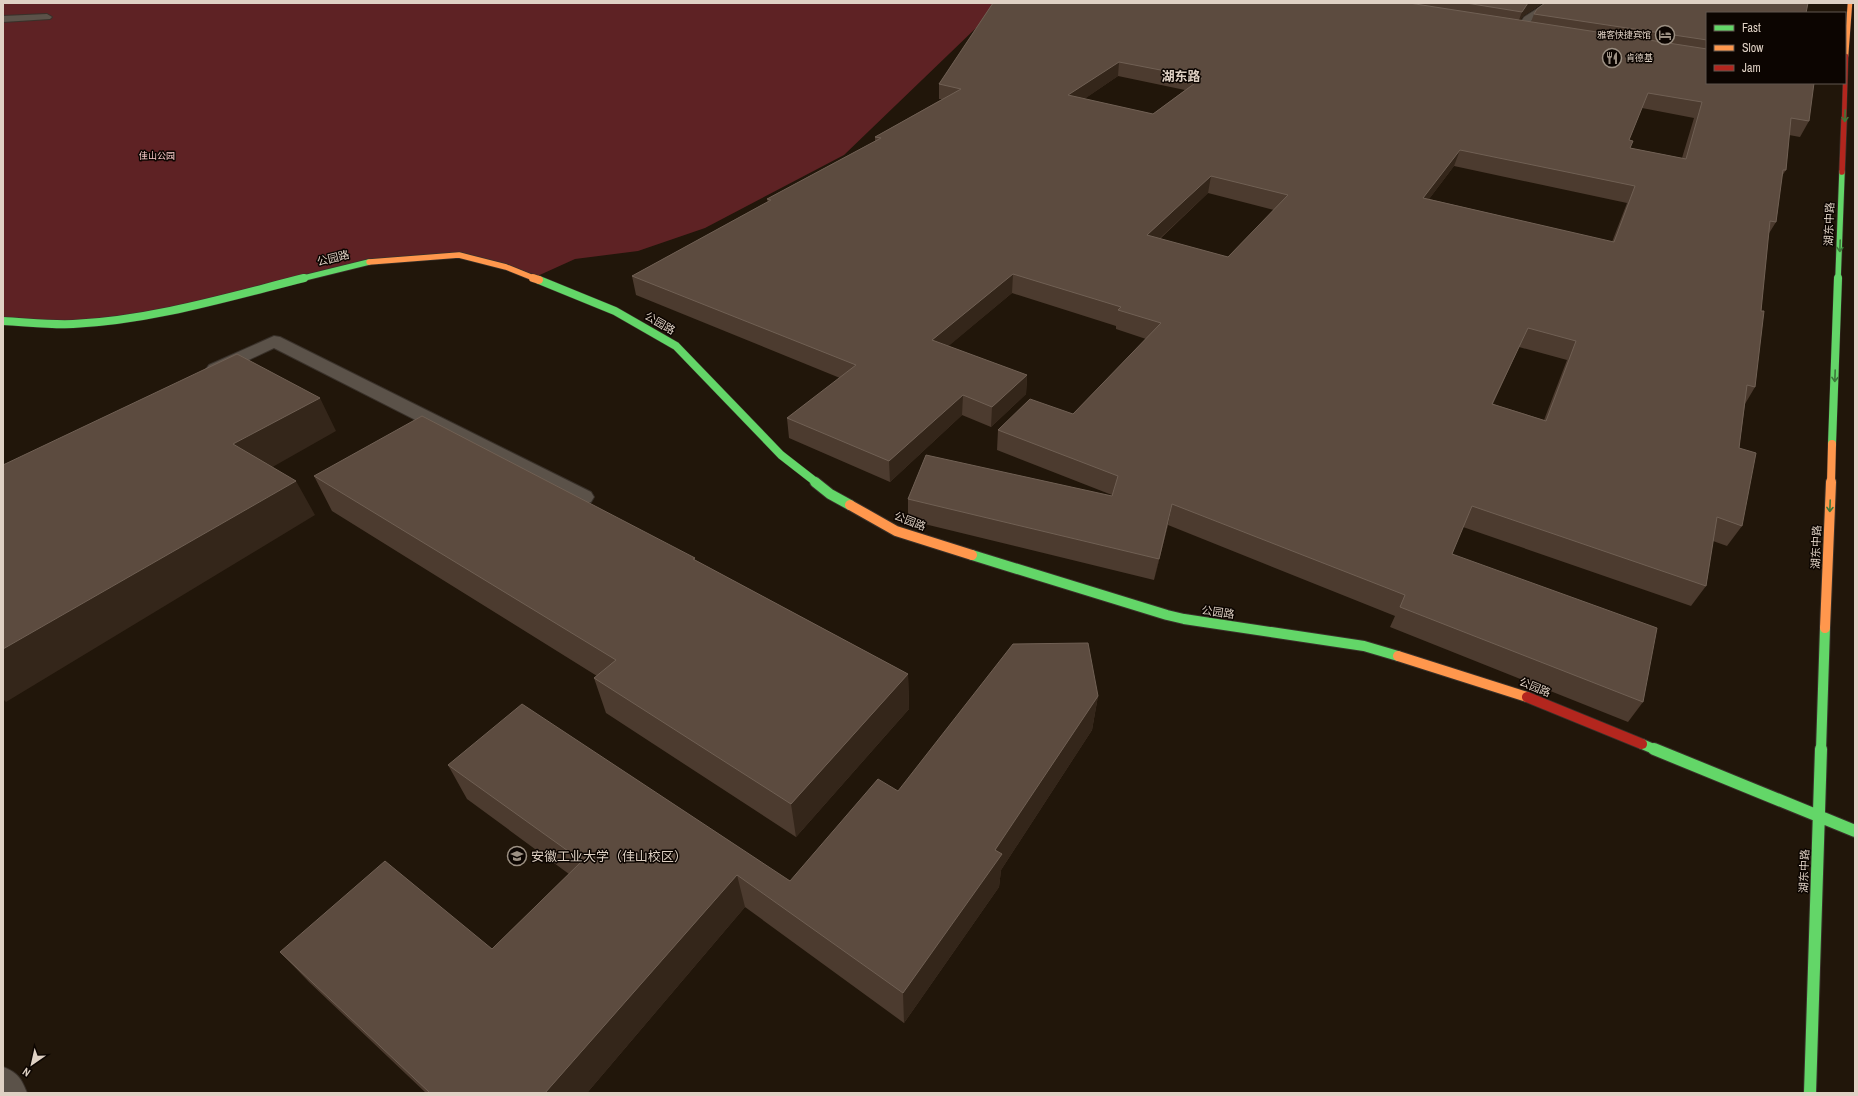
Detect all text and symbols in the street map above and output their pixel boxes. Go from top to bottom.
legend [1706,12,1846,84]
text: Fast [1742,20,1761,36]
hotel icon: 雅客快捷宾馆 [1654,24,1676,46]
place label: 雅客快捷宾馆 [1597,29,1651,41]
text: Slow [1742,40,1764,56]
restaurant icon: 肯德基 [1601,47,1623,69]
place label: 肯德基 [1626,52,1653,64]
text: Jam [1742,60,1761,76]
district label: 湖东路 [1161,68,1201,85]
one-way arrow [1841,109,1849,122]
park label: 佳山公园 [139,150,175,162]
street label: 湖东中路 [1821,202,1837,246]
one-way arrow [1836,239,1844,252]
street label: 公园路 [315,247,351,269]
street label: 公园路 [642,309,678,337]
one-way arrow [1831,369,1839,382]
one-way arrow [1826,499,1833,512]
street label: 公园路 [892,509,928,533]
street label: 湖东中路 [1808,525,1824,569]
street label: 公园路 [1201,603,1235,621]
street label: 公园路 [1517,674,1553,700]
school or university icon: 安徽工业大学（佳山校区） [506,845,528,867]
place label: 安徽工业大学（佳山校区） [531,848,687,865]
street label: 湖东中路 [1796,849,1812,893]
north arrow [12,1044,52,1084]
text: N [20,1065,33,1080]

